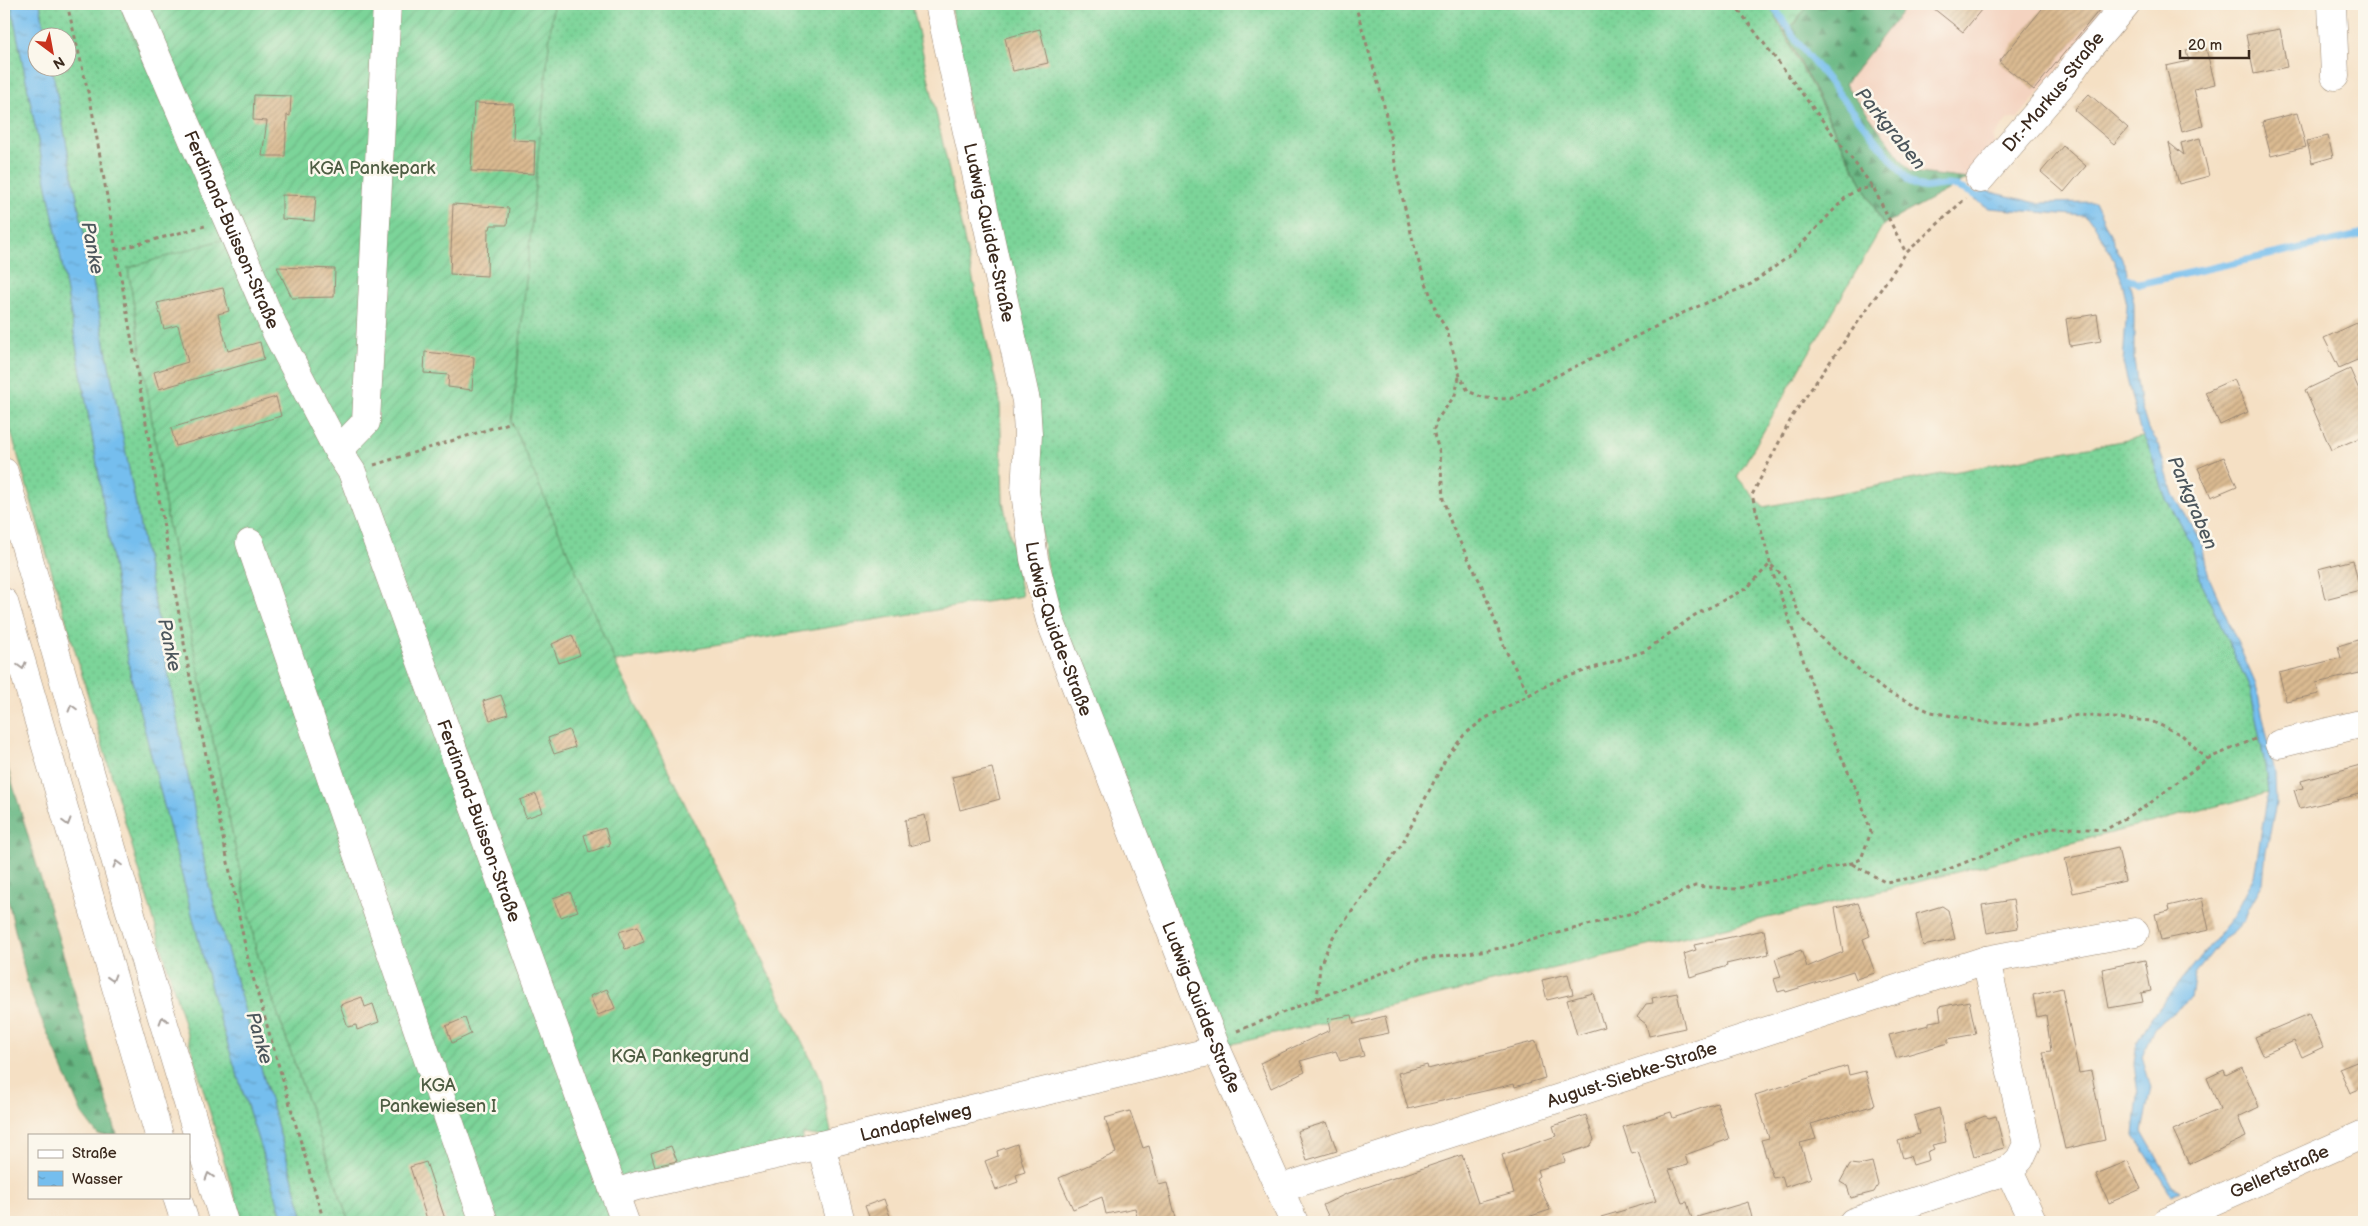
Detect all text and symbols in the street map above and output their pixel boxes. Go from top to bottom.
street label: Dr.-Markus-Straße [1998,27,2109,156]
north arrow [28,28,78,78]
scale bar [2180,28,2249,60]
text: 20 m [2188,36,2222,55]
text: N [50,53,68,73]
water label: Parkgraben [1850,83,1930,175]
street label: Ferdinand-Buisson-Straße [180,127,284,332]
street label: Ludwig-Quidde-Straße [959,141,1019,325]
park label: KGA Pankepark [309,158,435,179]
water label: Panke [76,220,108,276]
water label: Parkgraben [2162,453,2222,553]
street label: Ludwig-Quidde-Straße [1021,540,1097,719]
water label: Panke [152,617,186,673]
one-way arrow [16,661,27,670]
one-way arrow [67,704,77,713]
street label: Ferdinand-Buisson-Straße [432,717,526,925]
one-way arrow [61,817,72,826]
one-way arrow [112,861,122,869]
street label: Ludwig-Quidde-Straße [1158,918,1246,1097]
one-way arrow [107,973,117,982]
water label: Panke [241,1009,277,1067]
one-way arrow [158,1016,168,1025]
street label: August-Siebke-Straße [1544,1037,1720,1112]
park label: KGA Pankegrund [611,1046,749,1067]
park label: KGA Pankewiesen I [379,1075,497,1117]
street label: Landapfelweg [858,1099,973,1146]
legend [28,1134,190,1198]
street label: Gellertstraße [2226,1140,2332,1203]
text: Straße [72,1144,117,1163]
text: Wasser [72,1170,123,1189]
one-way arrow [205,1172,215,1180]

